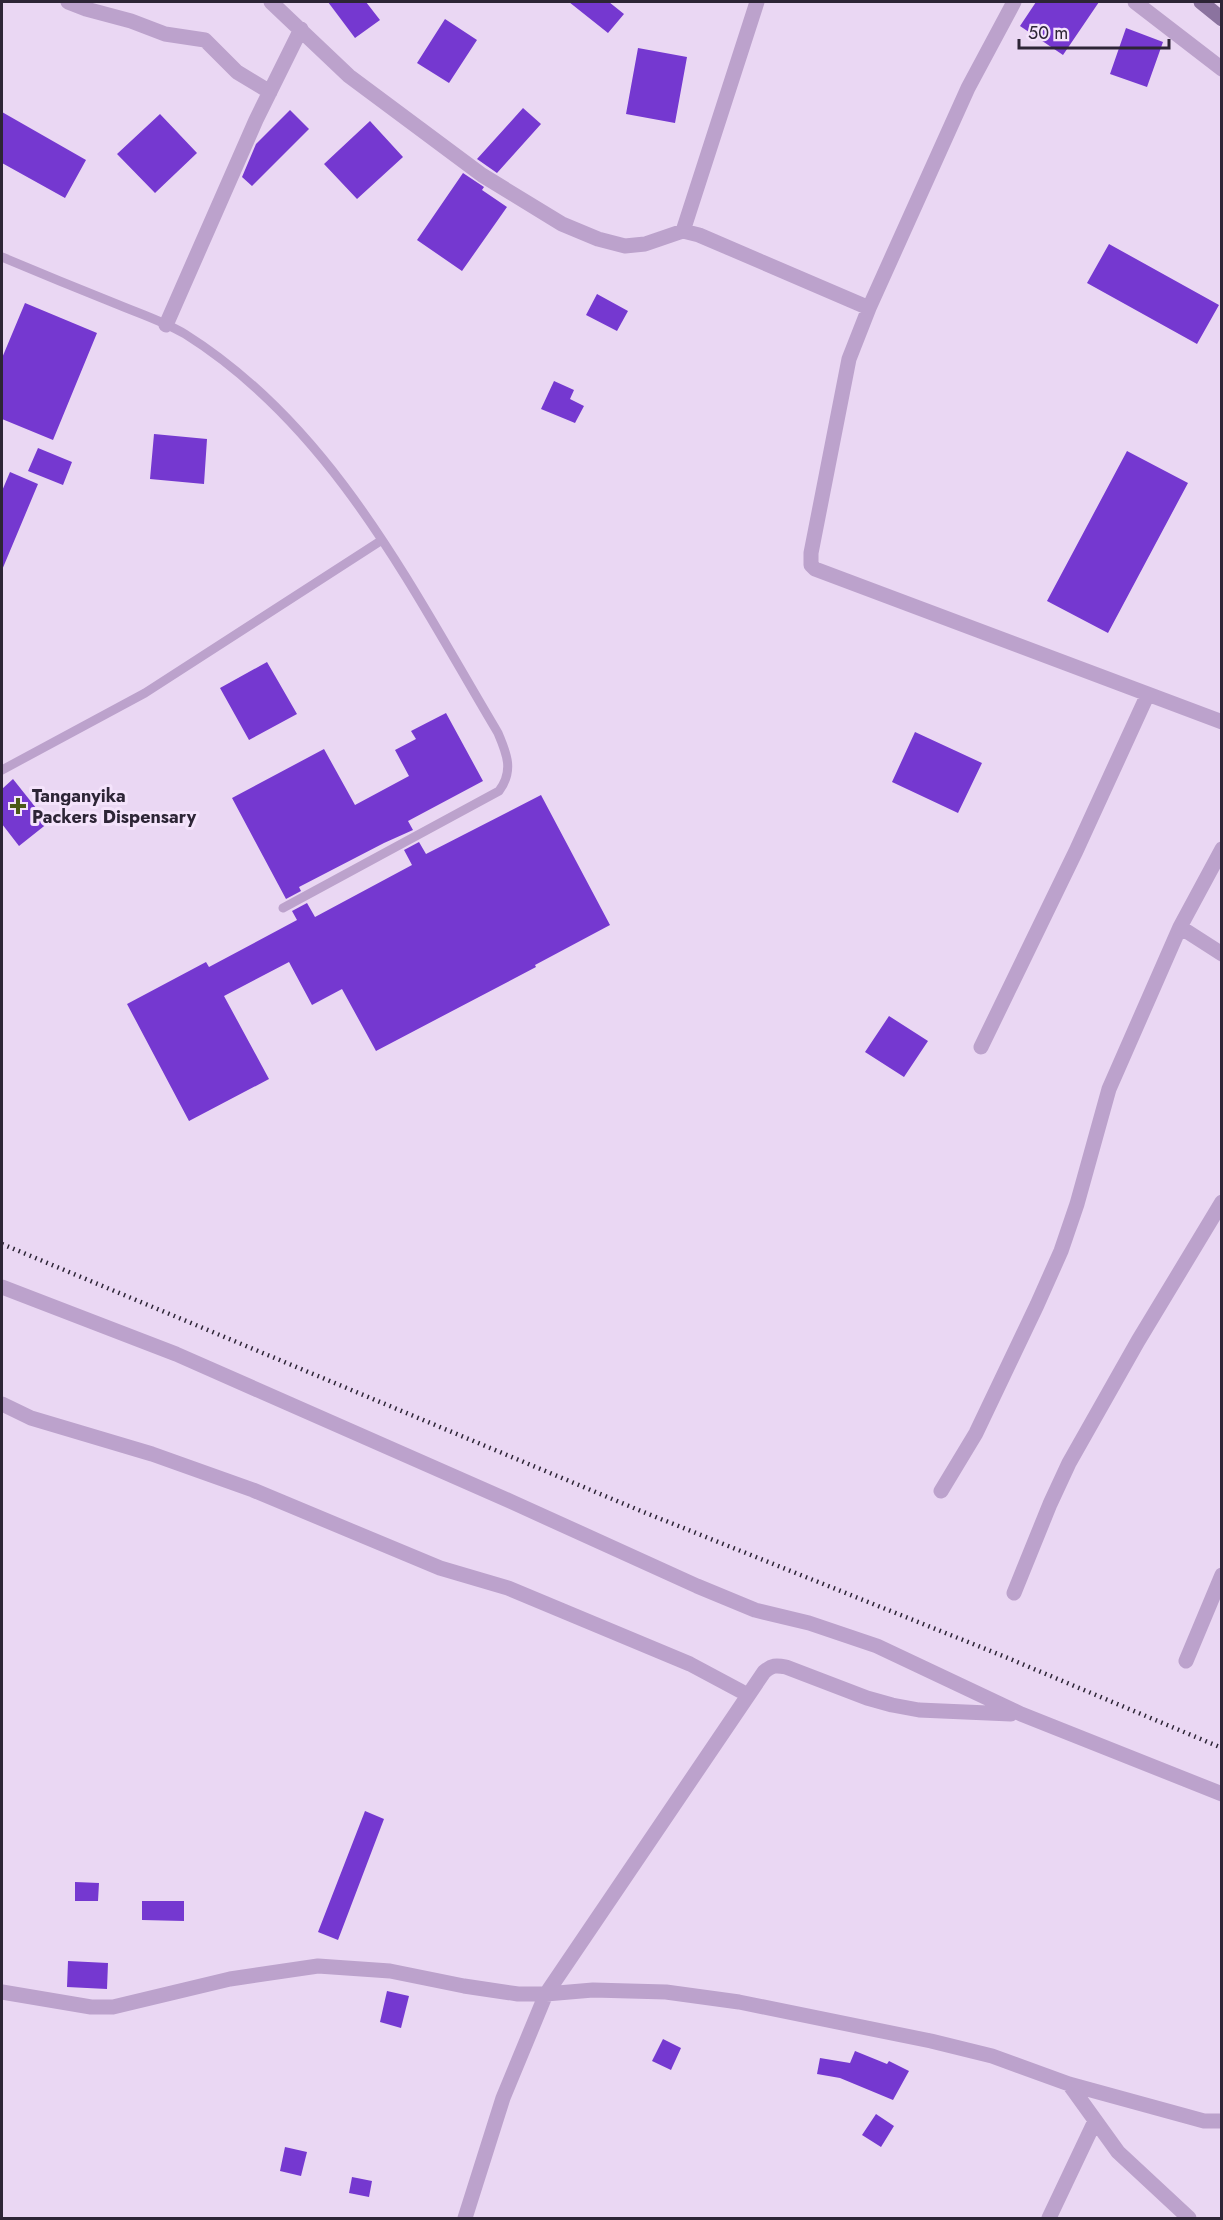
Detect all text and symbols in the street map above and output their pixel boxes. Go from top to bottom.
scale bar [1019,12,1169,50]
text: 50 m [1028,20,1068,46]
place label: Tanganyika Packers Dispensary [32,783,197,830]
marker: Tanganyika Packers Dispensary [9,797,27,815]

